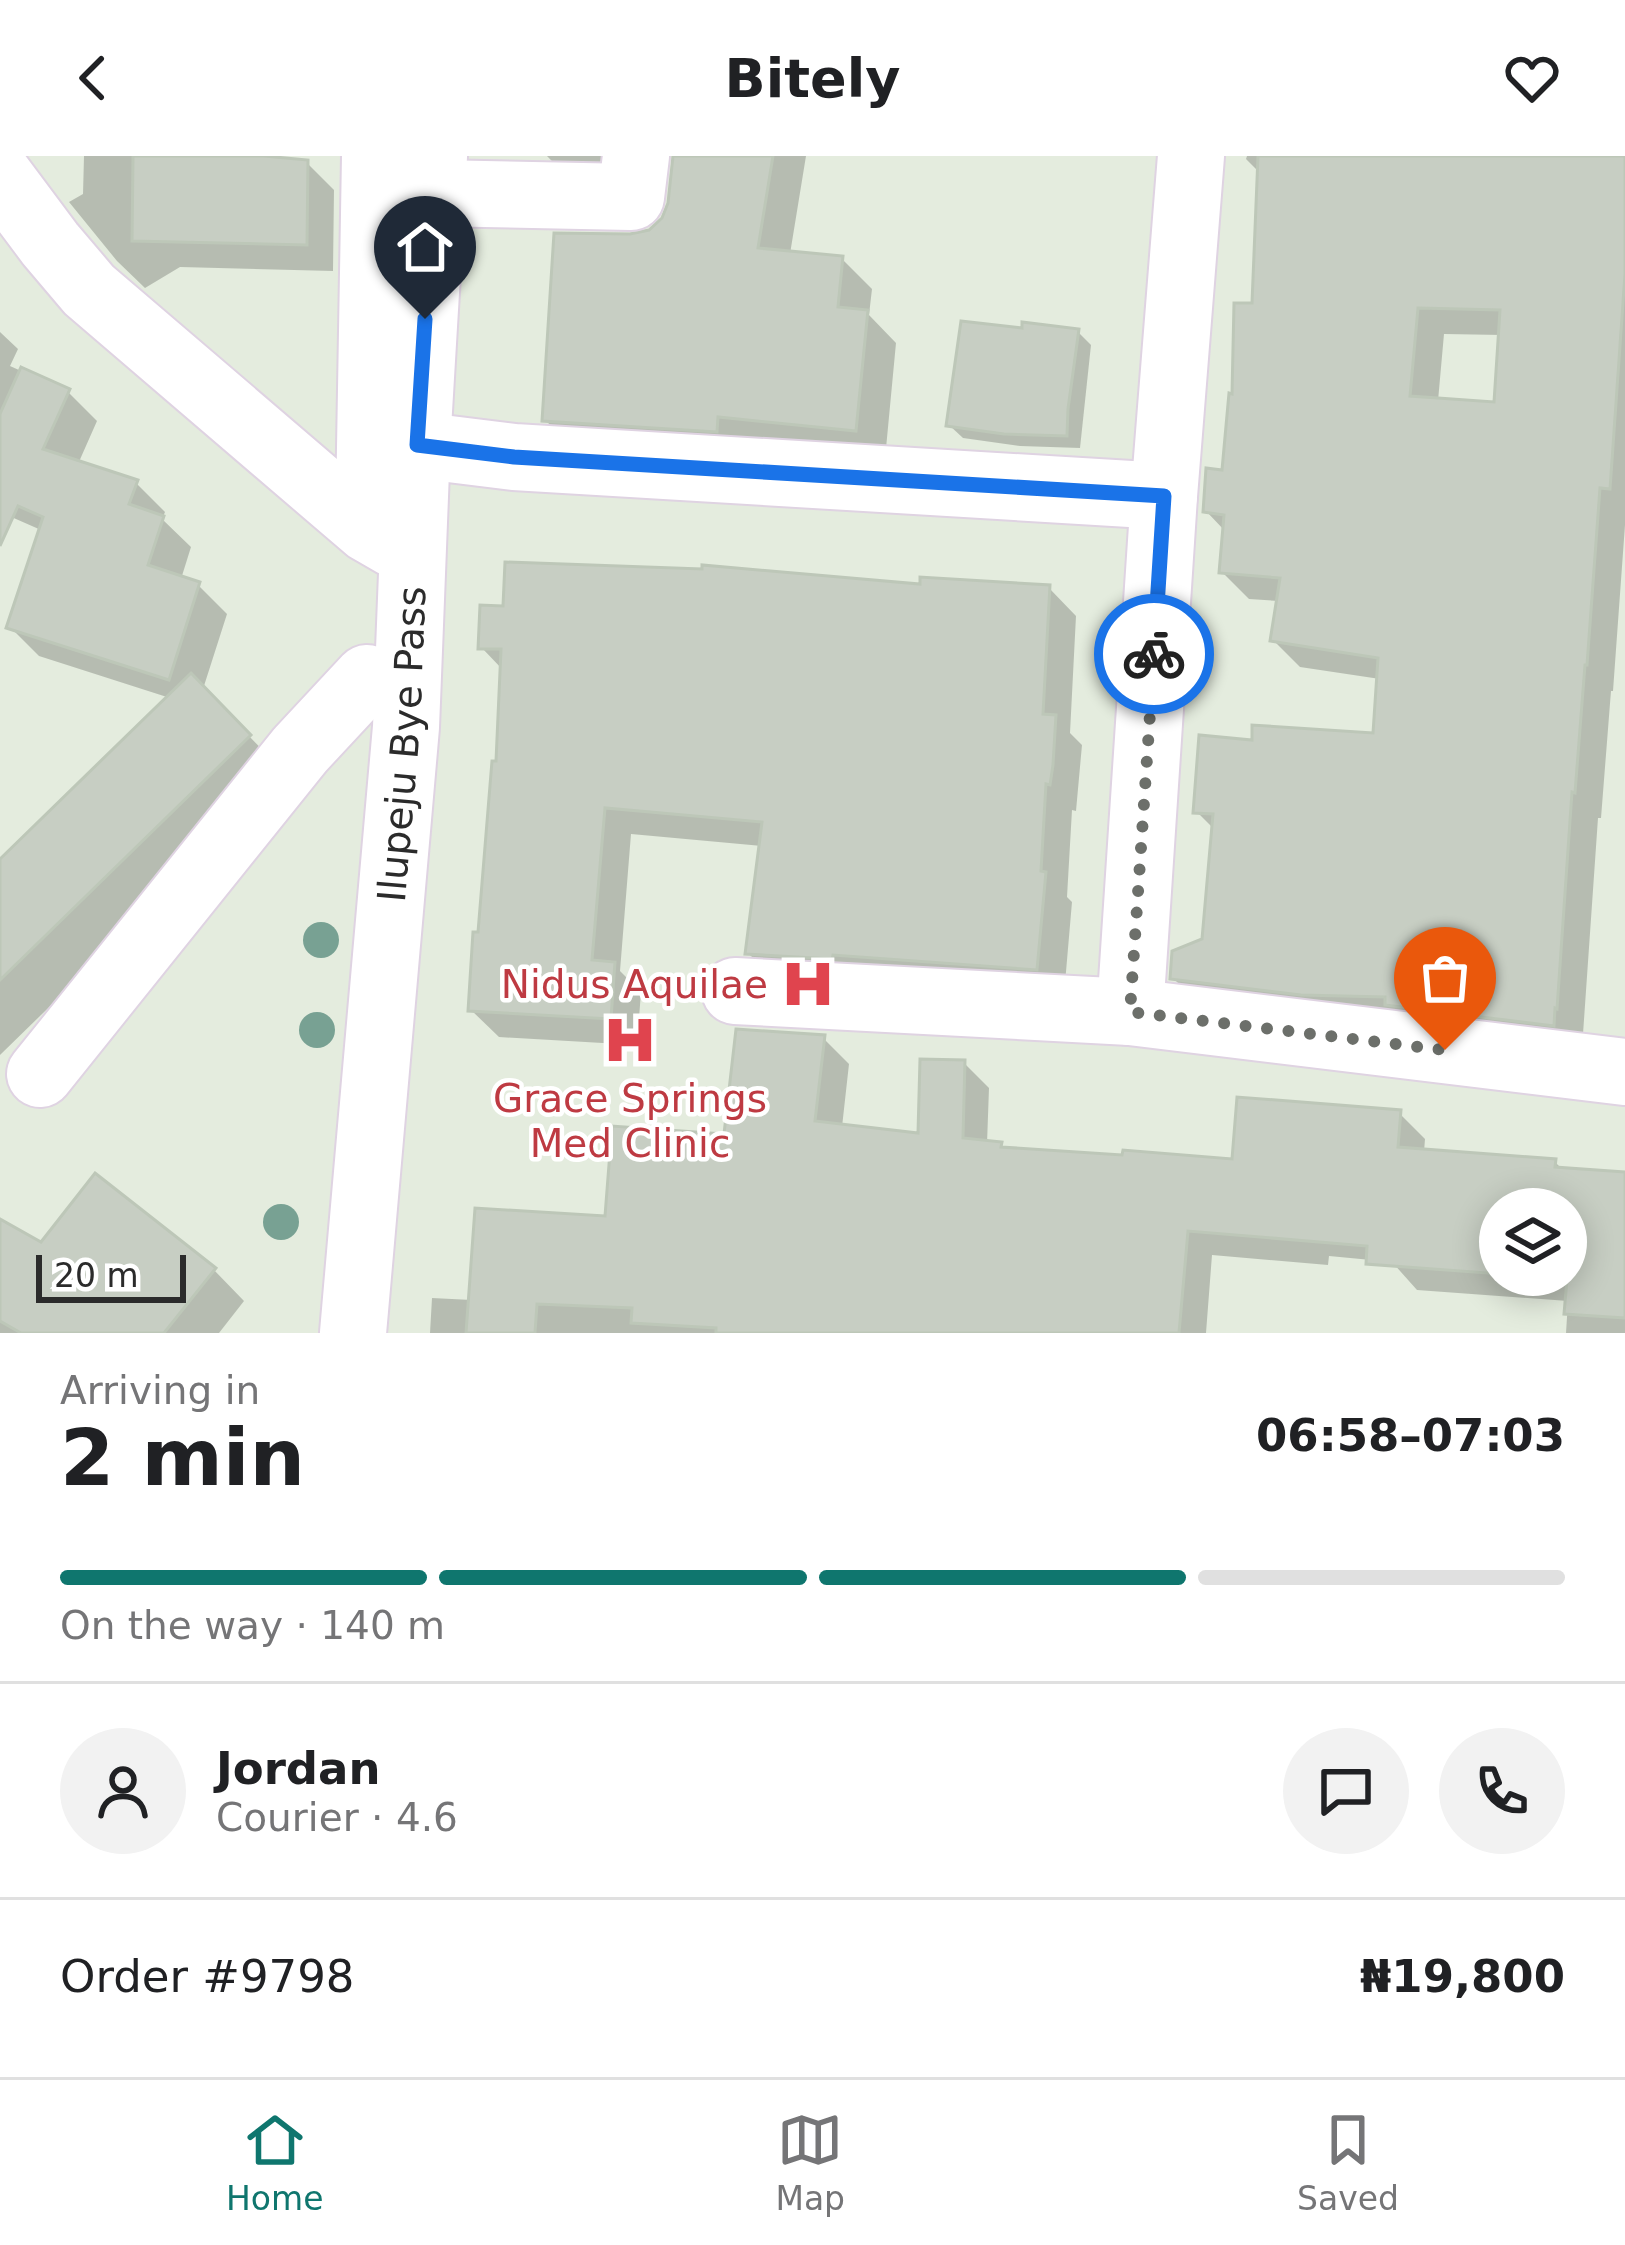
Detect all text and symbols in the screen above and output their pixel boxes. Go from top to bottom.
icon: back [60,45,126,111]
icon: heart [1499,45,1565,111]
text: Bitely [725,47,900,110]
pin [374,196,476,319]
icon: home [392,214,458,280]
street label: Ilupeju Bye Pass [369,585,434,904]
courier [1094,594,1214,714]
icon: bike [1121,621,1187,687]
pin [1394,927,1496,1050]
icon: bag [1412,945,1478,1011]
hospital icon: Nidus Aquilae [779,955,837,1013]
place label: Nidus Aquilae [501,962,768,1007]
hospital icon: Grace Springs Med Clinic [601,1011,659,1069]
place label: Grace Springs Med Clinic [493,1076,767,1166]
map controls [1479,1188,1587,1296]
button: layers [1479,1188,1587,1296]
scale bar [36,1249,186,1302]
text: 20 m [54,1256,139,1295]
text: Arriving in [60,1368,260,1413]
text: 06:58–07:03 [1256,1409,1565,1462]
text: 2 min [60,1413,305,1503]
text: On the way · 140 m [60,1603,445,1648]
button: person [60,1728,186,1854]
button: chat [1283,1728,1409,1854]
button: phone [1439,1728,1565,1854]
text: Jordan [216,1742,380,1795]
text: Courier · 4.6 [216,1795,458,1840]
text: Order #9798 [60,1950,354,2003]
text: ₦19,800 [1360,1950,1565,2003]
tab: Home [226,2107,323,2218]
tab: Map [775,2107,845,2218]
tab: Saved [1297,2107,1399,2218]

